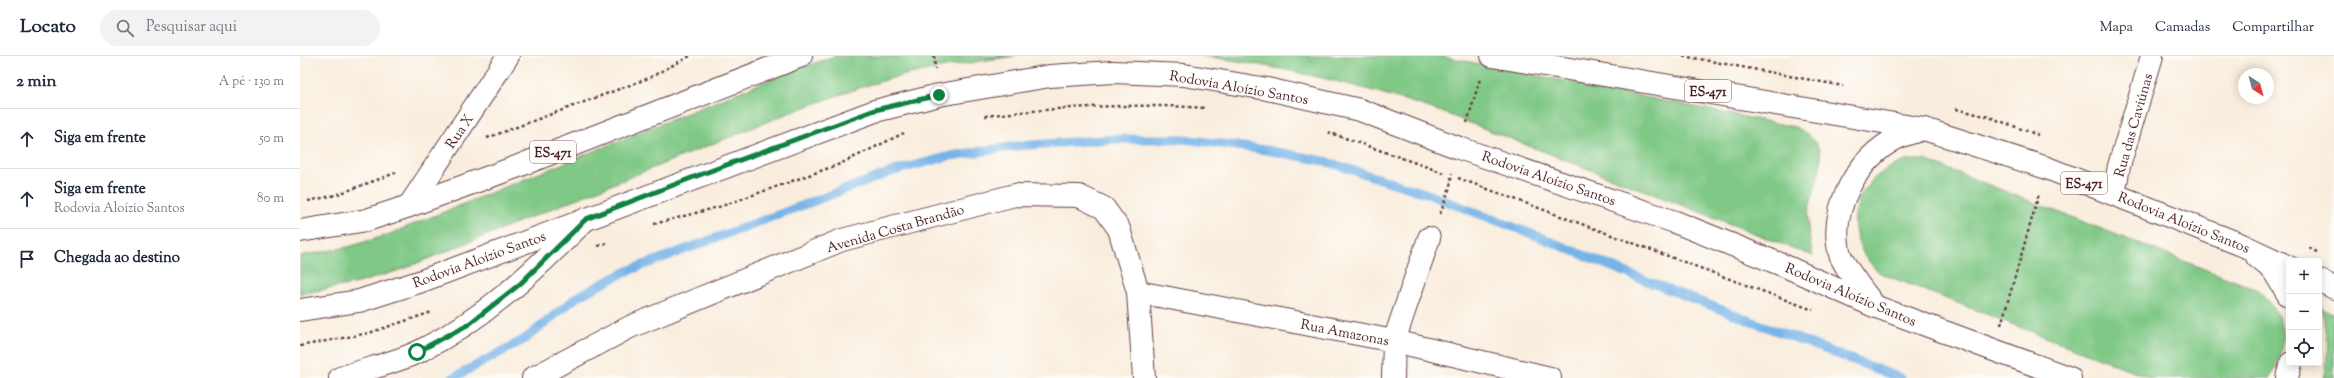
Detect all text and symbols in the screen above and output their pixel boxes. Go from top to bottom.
search box [100,10,380,46]
text: Locato [20,14,76,41]
icon: search [114,17,136,39]
text: Pesquisar aqui [146,17,237,38]
text: Mapa [2100,18,2133,38]
text: Camadas [2155,18,2210,38]
text: Compartilhar [2232,18,2314,38]
street label: Rodovia Aloízio Santos [1168,67,1310,111]
north arrow [2238,68,2274,104]
text: 2 min [16,70,57,94]
street label: Rua das Caviúnas [2111,71,2159,180]
text: A pé · 130 m [219,73,284,91]
road number: ES-471 [1685,80,1731,102]
route end [930,86,948,104]
street label: Rua X [442,111,480,153]
icon: ahead [16,128,38,150]
text: Siga em frente [54,128,146,149]
text: 50 m [259,130,284,148]
road number: ES-471 [530,141,576,163]
street label: Rodovia Aloízio Santos [1479,148,1618,212]
road number: ES-471 [2061,172,2107,194]
text: Siga em frente [54,179,146,200]
icon: ahead [16,188,38,210]
street label: Rodovia Aloízio Santos [2114,188,2252,259]
text: 80 m [257,190,284,208]
text: Rodovia Aloízio Santos [54,200,185,218]
street label: Avenida Costa Brandão [824,201,967,259]
street label: Rodovia Aloízio Santos [410,227,549,294]
icon: arrive [16,248,38,270]
text: Chegada ao destino [54,248,180,269]
map controls [2286,258,2322,366]
button: + [2286,258,2322,294]
street label: Rodovia Aloízio Santos [1782,259,1919,333]
button: − [2286,294,2322,330]
street label: Rua Amazonas [1299,316,1391,352]
button: locate [2286,330,2322,366]
route start [408,343,426,361]

